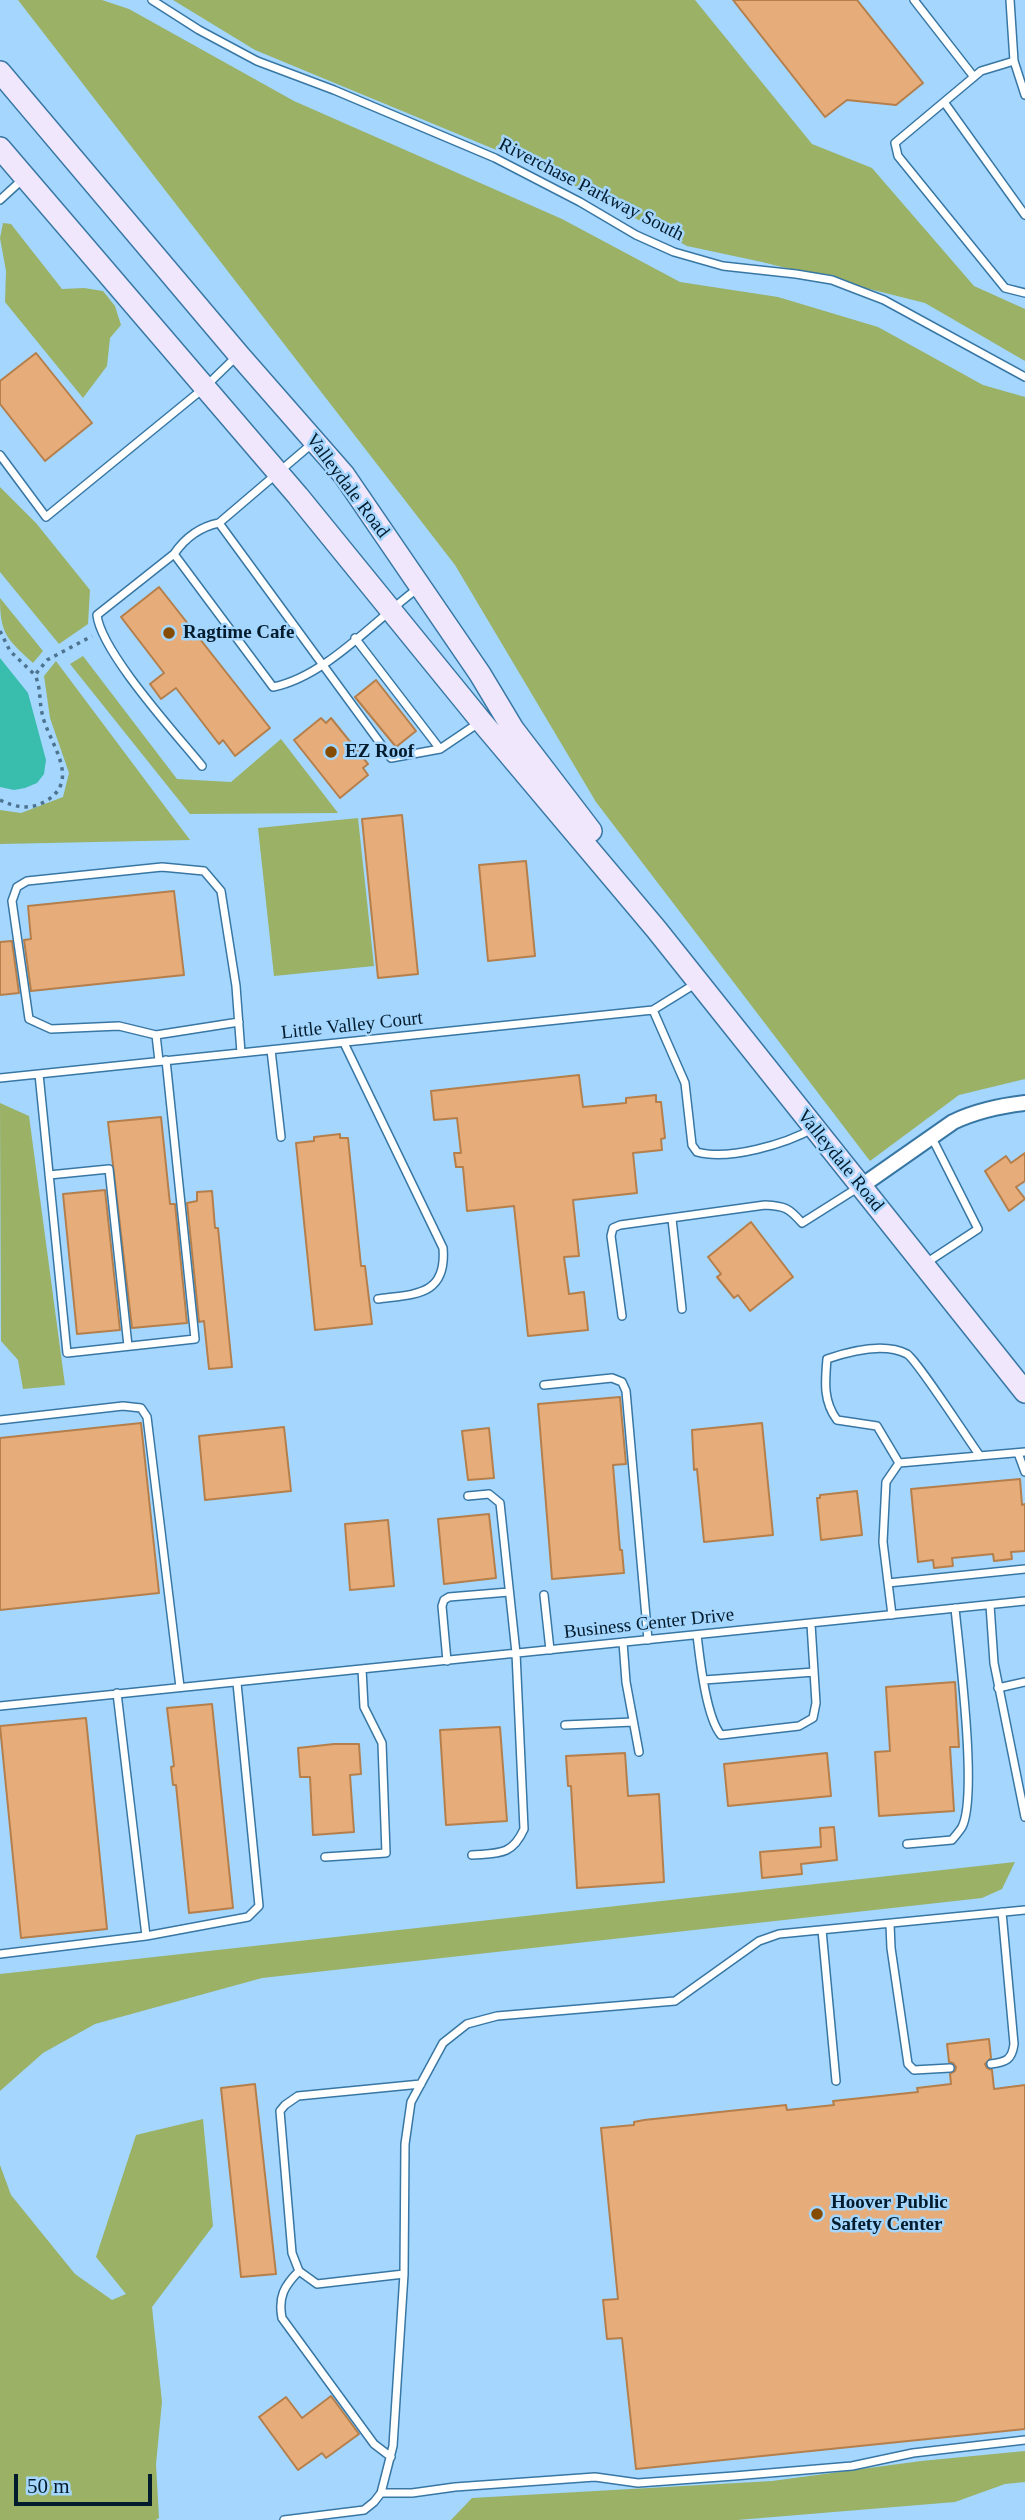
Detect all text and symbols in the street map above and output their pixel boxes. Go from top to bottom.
street label: Riverchase Parkway South [495,133,687,247]
street label: Valleydale Road [300,429,394,543]
place label: Ragtime Cafe [183,622,294,644]
marker: Ragtime Cafe [161,625,177,641]
place label: EZ Roof [345,741,414,763]
marker: EZ Roof [323,744,339,760]
street label: Little Valley Court [280,1007,424,1045]
street label: Valleydale Road [792,1105,888,1217]
street label: Business Center Drive [563,1604,735,1644]
place label: Hoover Public Safety Center [831,2192,948,2236]
marker: Hoover Public Safety Center [809,2206,825,2222]
scale bar [18,2460,156,2504]
text: 50 m [27,2474,70,2498]

